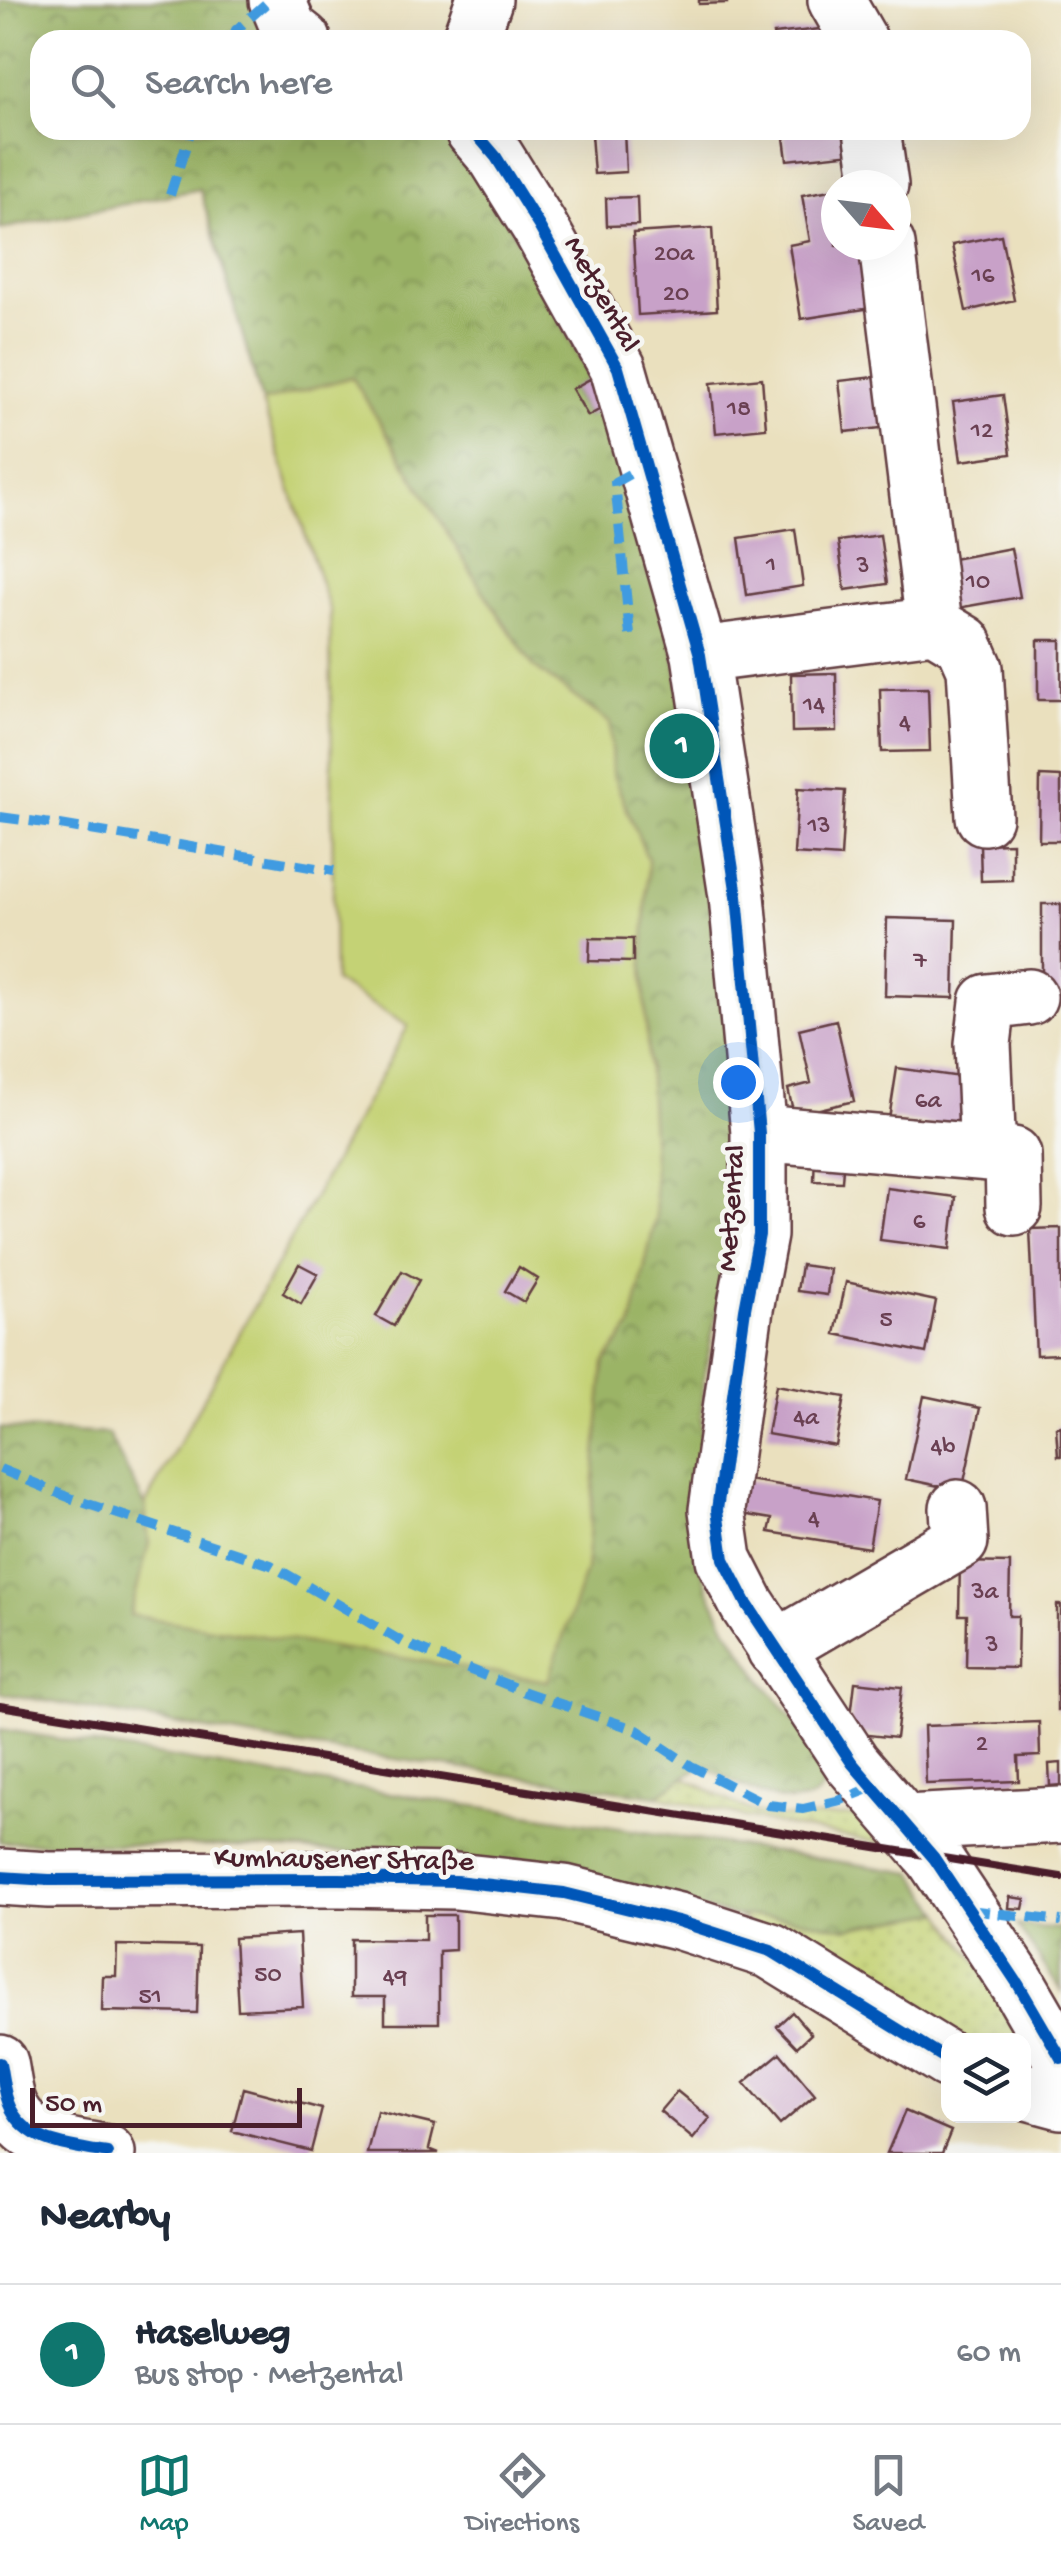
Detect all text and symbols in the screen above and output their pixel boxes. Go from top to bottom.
search box [30,30,1031,140]
icon: search [65,58,120,113]
text: Search here [145,63,332,107]
north arrow [821,170,911,260]
street label: Metzental [554,231,646,359]
house number: 20a [654,241,695,270]
house number: 16 [971,263,995,292]
house number: 20 [663,281,689,310]
house number: 18 [726,396,751,425]
house number: 12 [970,418,993,447]
house number: 1 [765,552,776,581]
house number: 3 [856,553,869,582]
house number: 10 [965,569,990,598]
house number: 14 [802,692,825,721]
pin: 1 [650,708,714,784]
house number: 4 [899,710,911,739]
house number: 13 [806,813,831,842]
house number: 7 [912,948,927,977]
your location [713,1057,764,1108]
house number: 6a [915,1088,942,1117]
street label: Metzental [712,1144,755,1273]
house number: 6 [913,1209,926,1238]
house number: 5 [879,1307,893,1336]
house number: 4a [793,1405,820,1434]
house number: 4b [930,1434,956,1463]
house number: 4 [808,1506,820,1535]
house number: 3a [971,1579,1000,1608]
house number: 3 [985,1632,998,1661]
house number: 2 [976,1731,988,1760]
street label: Kumhausener Straße [214,1842,475,1881]
house number: 50 [254,1962,282,1991]
house number: 49 [383,1964,407,1993]
house number: 51 [138,1984,162,2013]
map controls [941,2033,1031,2123]
button: layers [941,2033,1031,2123]
scale bar [30,2083,302,2128]
text: 50 m [45,2089,102,2122]
text: Nearby [40,2194,170,2243]
text: Haselweg [135,2313,290,2357]
text: 1 [66,2335,79,2373]
text: 60 m [956,2335,1021,2373]
text: Bus stop · Metzental [135,2357,404,2395]
tab: Map [137,2448,192,2541]
tab: Directions [465,2448,579,2541]
tab: Saved [852,2448,924,2541]

